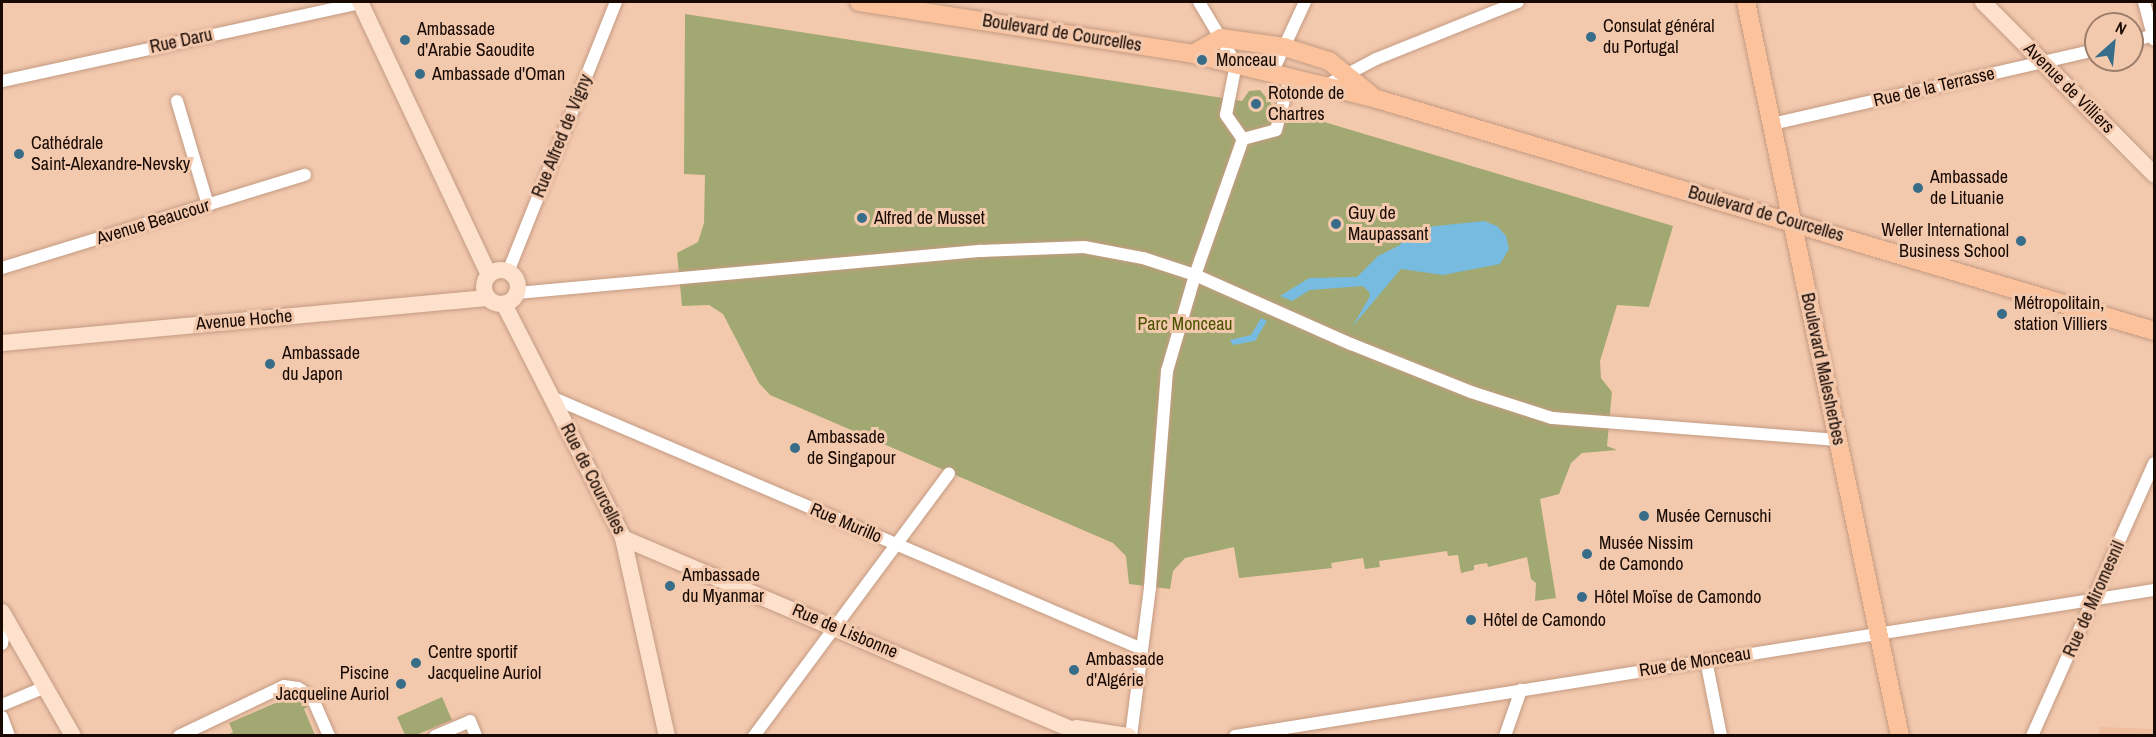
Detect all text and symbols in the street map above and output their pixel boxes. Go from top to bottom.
street label: Boulevard de Courcelles [981,10,1143,56]
north arrow [2084,12,2144,72]
place label: Consulat général du Portugal [1603,16,1715,58]
text: N [2112,16,2130,40]
place label: Ambassade d'Arabie Saoudite [417,19,535,62]
street label: Rue Daru [148,24,214,58]
marker: Consulat général du Portugal [1584,30,1598,44]
marker: Ambassade d'Arabie Saoudite [398,33,412,47]
street label: Avenue de Villiers [2019,38,2119,138]
place label: Monceau [1216,49,1277,71]
marker: Monceau [1193,51,1211,69]
place label: Ambassade d'Oman [432,63,565,85]
street label: Rue de la Terrasse [1871,63,1997,111]
marker: Ambassade d'Oman [413,67,427,81]
street label: Rue Alfred de Vigny [527,71,597,201]
place label: Rotonde de Chartres [1268,83,1344,125]
marker: Rotonde de Chartres [1249,97,1263,111]
place label: Cathédrale Saint-Alexandre-Nevsky [31,133,190,176]
marker: Cathédrale Saint-Alexandre-Nevsky [12,147,26,161]
place label: Ambassade de Lituanie [1930,167,2008,210]
street label: Boulevard de Courcelles [1686,181,1846,247]
marker: Ambassade de Lituanie [1911,181,1925,195]
street label: Avenue Beaucour [94,195,212,249]
place label: Guy de Maupassant [1348,203,1428,246]
place label: Alfred de Musset [874,207,985,229]
marker: Alfred de Musset [855,211,869,225]
marker: Guy de Maupassant [1329,217,1343,231]
place label: Weller International Business School [1881,220,2009,262]
marker: Weller International Business School [2014,234,2028,248]
street label: Boulevard Malesherbes [1796,291,1850,447]
place label: Métropolitain, station Villiers [2014,293,2107,336]
street label: Avenue Hoche [195,305,293,335]
marker: Métropolitain, station Villiers [1995,307,2009,321]
park label: Parc Monceau [1137,313,1233,335]
place label: Ambassade du Japon [282,343,360,386]
marker: Ambassade du Japon [263,357,277,371]
street label: Rue de Courcelles [556,420,630,538]
place label: Ambassade de Singapour [807,427,896,470]
marker: Ambassade de Singapour [788,441,802,455]
street label: Rue Murillo [807,498,885,548]
place label: Musée Cernuschi [1656,505,1772,527]
marker: Musée Cernuschi [1637,509,1651,523]
place label: Musée Nissim de Camondo [1599,533,1693,576]
street label: Rue de Miromesnil [2059,538,2129,660]
marker: Musée Nissim de Camondo [1580,547,1594,561]
place label: Ambassade du Myanmar [682,565,764,608]
marker: Ambassade du Myanmar [663,579,677,593]
place label: Hôtel Moïse de Camondo [1594,586,1761,608]
marker: Hôtel Moïse de Camondo [1575,590,1589,604]
street label: Rue de Lisbonne [789,599,901,663]
place label: Hôtel de Camondo [1483,609,1606,631]
marker: Hôtel de Camondo [1464,613,1478,627]
place label: Centre sportif Jacqueline Auriol [428,642,542,684]
street label: Rue de Monceau [1638,643,1752,681]
place label: Ambassade d'Algérie [1086,649,1164,692]
marker: Centre sportif Jacqueline Auriol [409,656,423,670]
place label: Piscine Jacqueline Auriol [275,663,389,706]
marker: Ambassade d'Algérie [1067,663,1081,677]
marker: Piscine Jacqueline Auriol [394,677,408,691]

